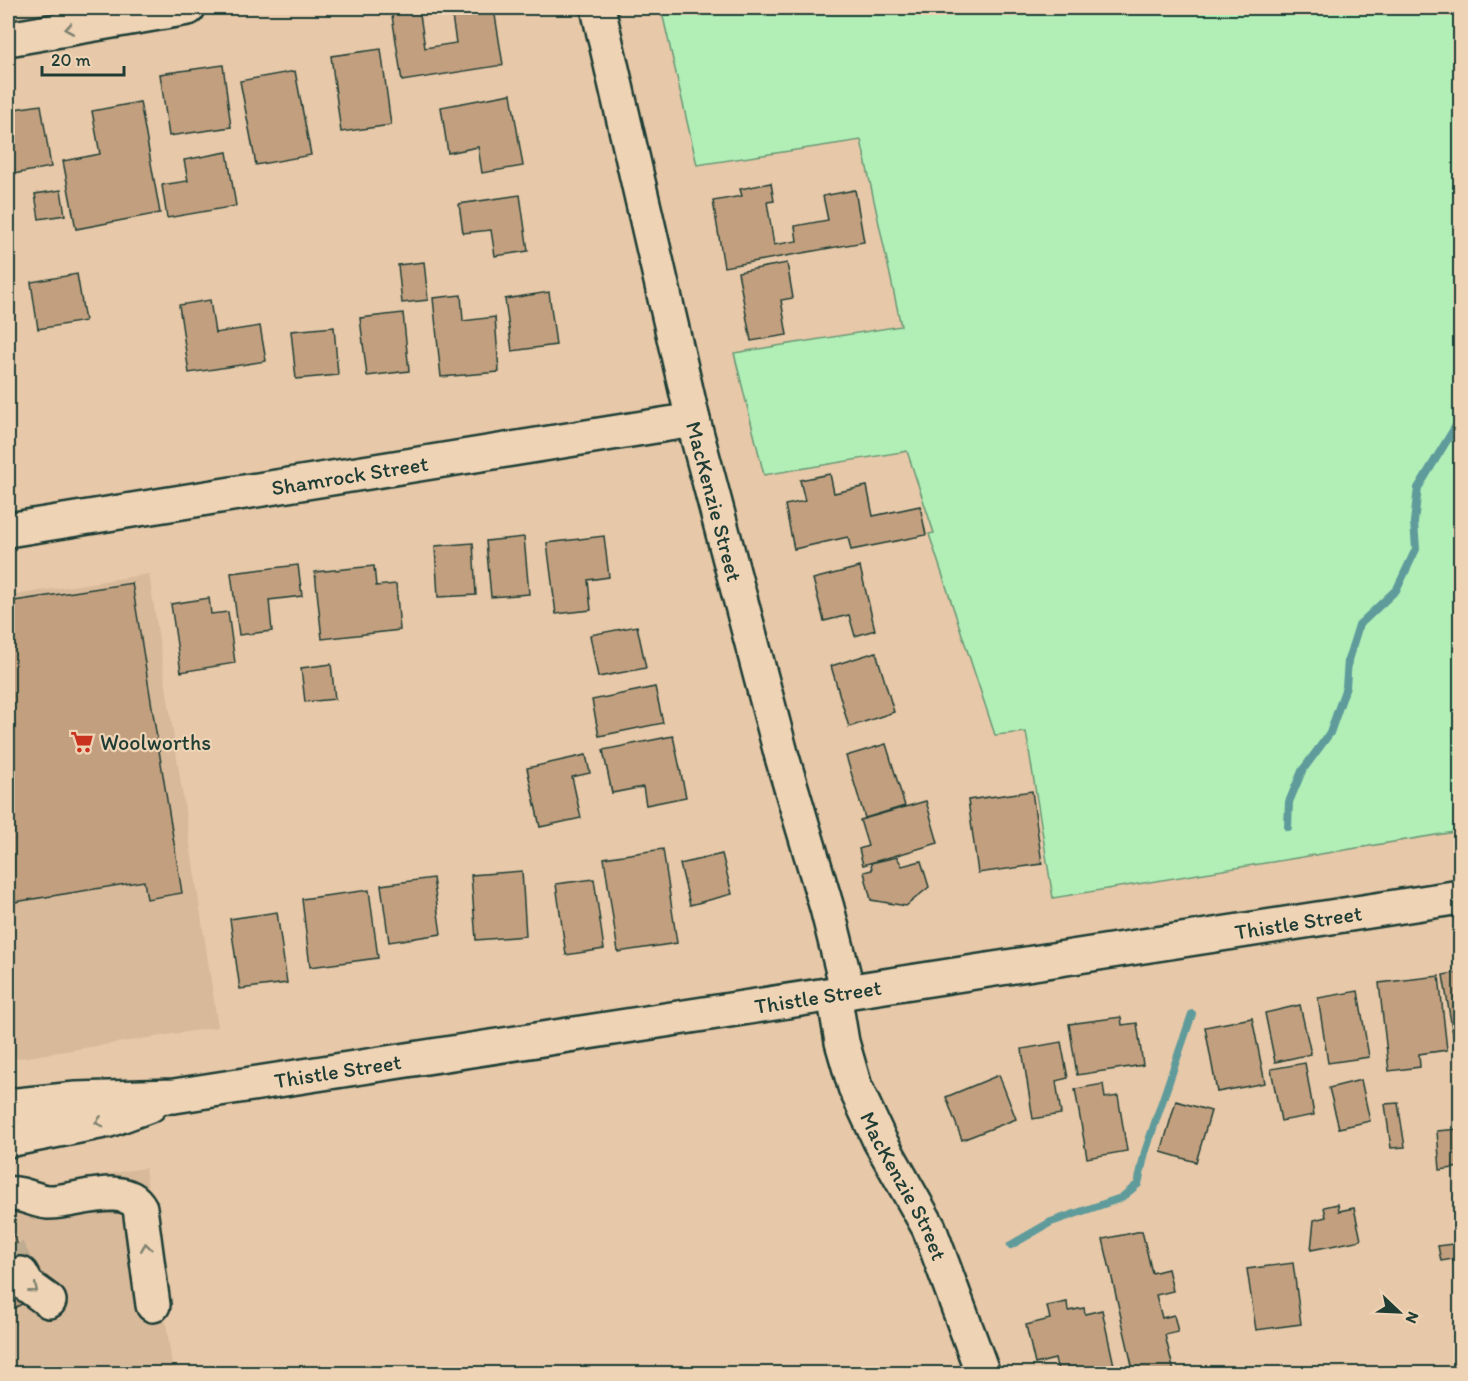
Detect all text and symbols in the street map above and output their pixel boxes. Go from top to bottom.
one-way arrow [64,22,73,34]
scale bar [42,39,124,77]
text: 20 m [51,49,91,71]
street label: MacKenzie Street [680,418,749,584]
street label: Shamrock Street [269,449,430,501]
supermarket icon: Woolworths [69,729,95,755]
place label: Woolworths [100,729,211,756]
street label: Thistle Street [1233,899,1364,945]
street label: Thistle Street [752,973,883,1020]
street label: Thistle Street [272,1048,403,1094]
street label: MacKenzie Street [855,1107,953,1264]
one-way arrow [95,1115,105,1128]
one-way arrow [140,1243,153,1252]
one-way arrow [27,1281,38,1292]
north arrow [1369,1282,1429,1342]
text: N [1401,1309,1423,1326]

